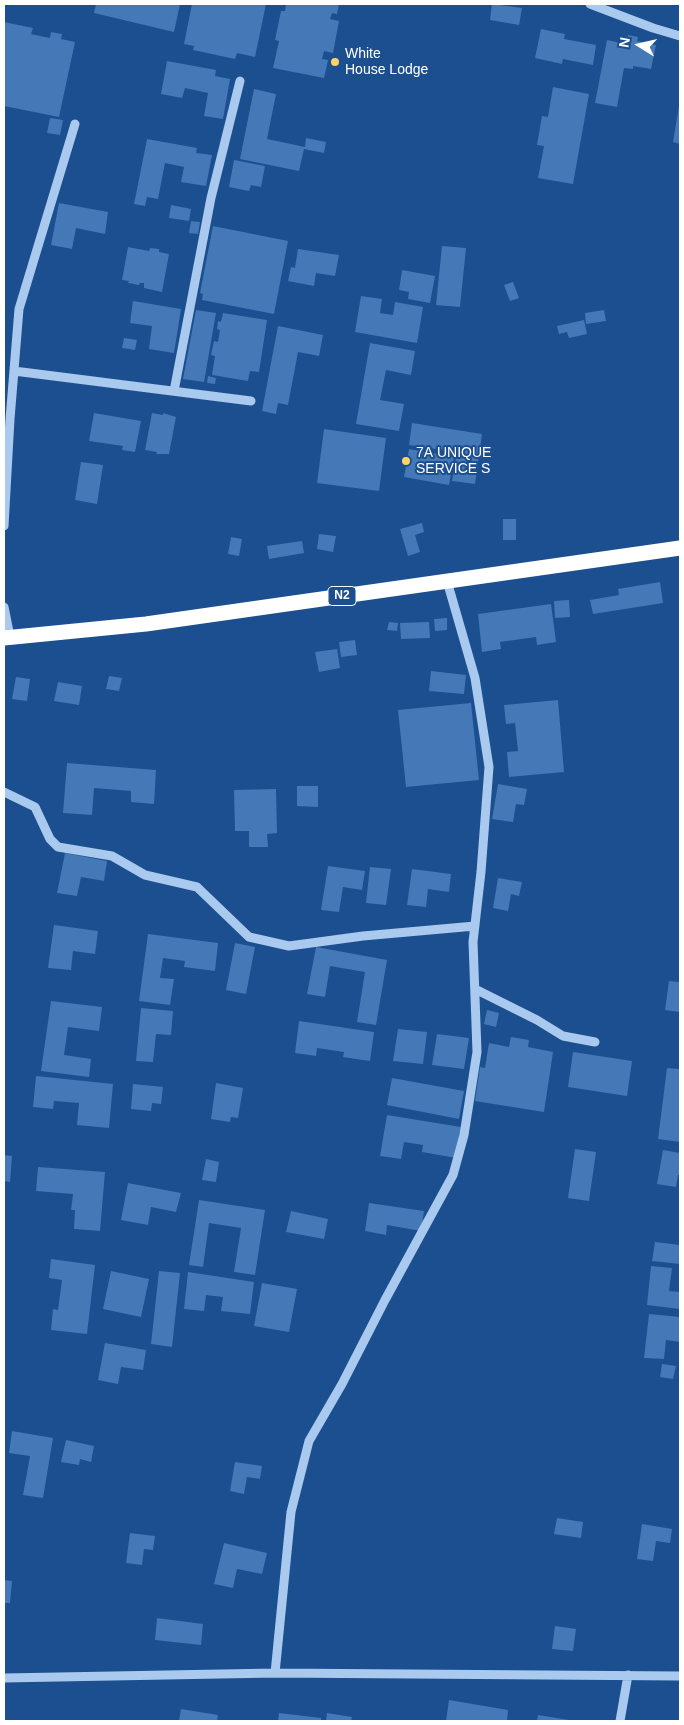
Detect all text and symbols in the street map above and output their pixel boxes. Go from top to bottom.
north arrow [614,20,664,70]
text: N [615,36,633,49]
place label: White House Lodge [345,46,428,78]
marker: White House Lodge [329,56,341,68]
place label: 7A UNIQUE SERVICE S [416,445,491,478]
marker: 7A UNIQUE SERVICE S [400,455,412,467]
road number: N2 [328,586,356,606]

